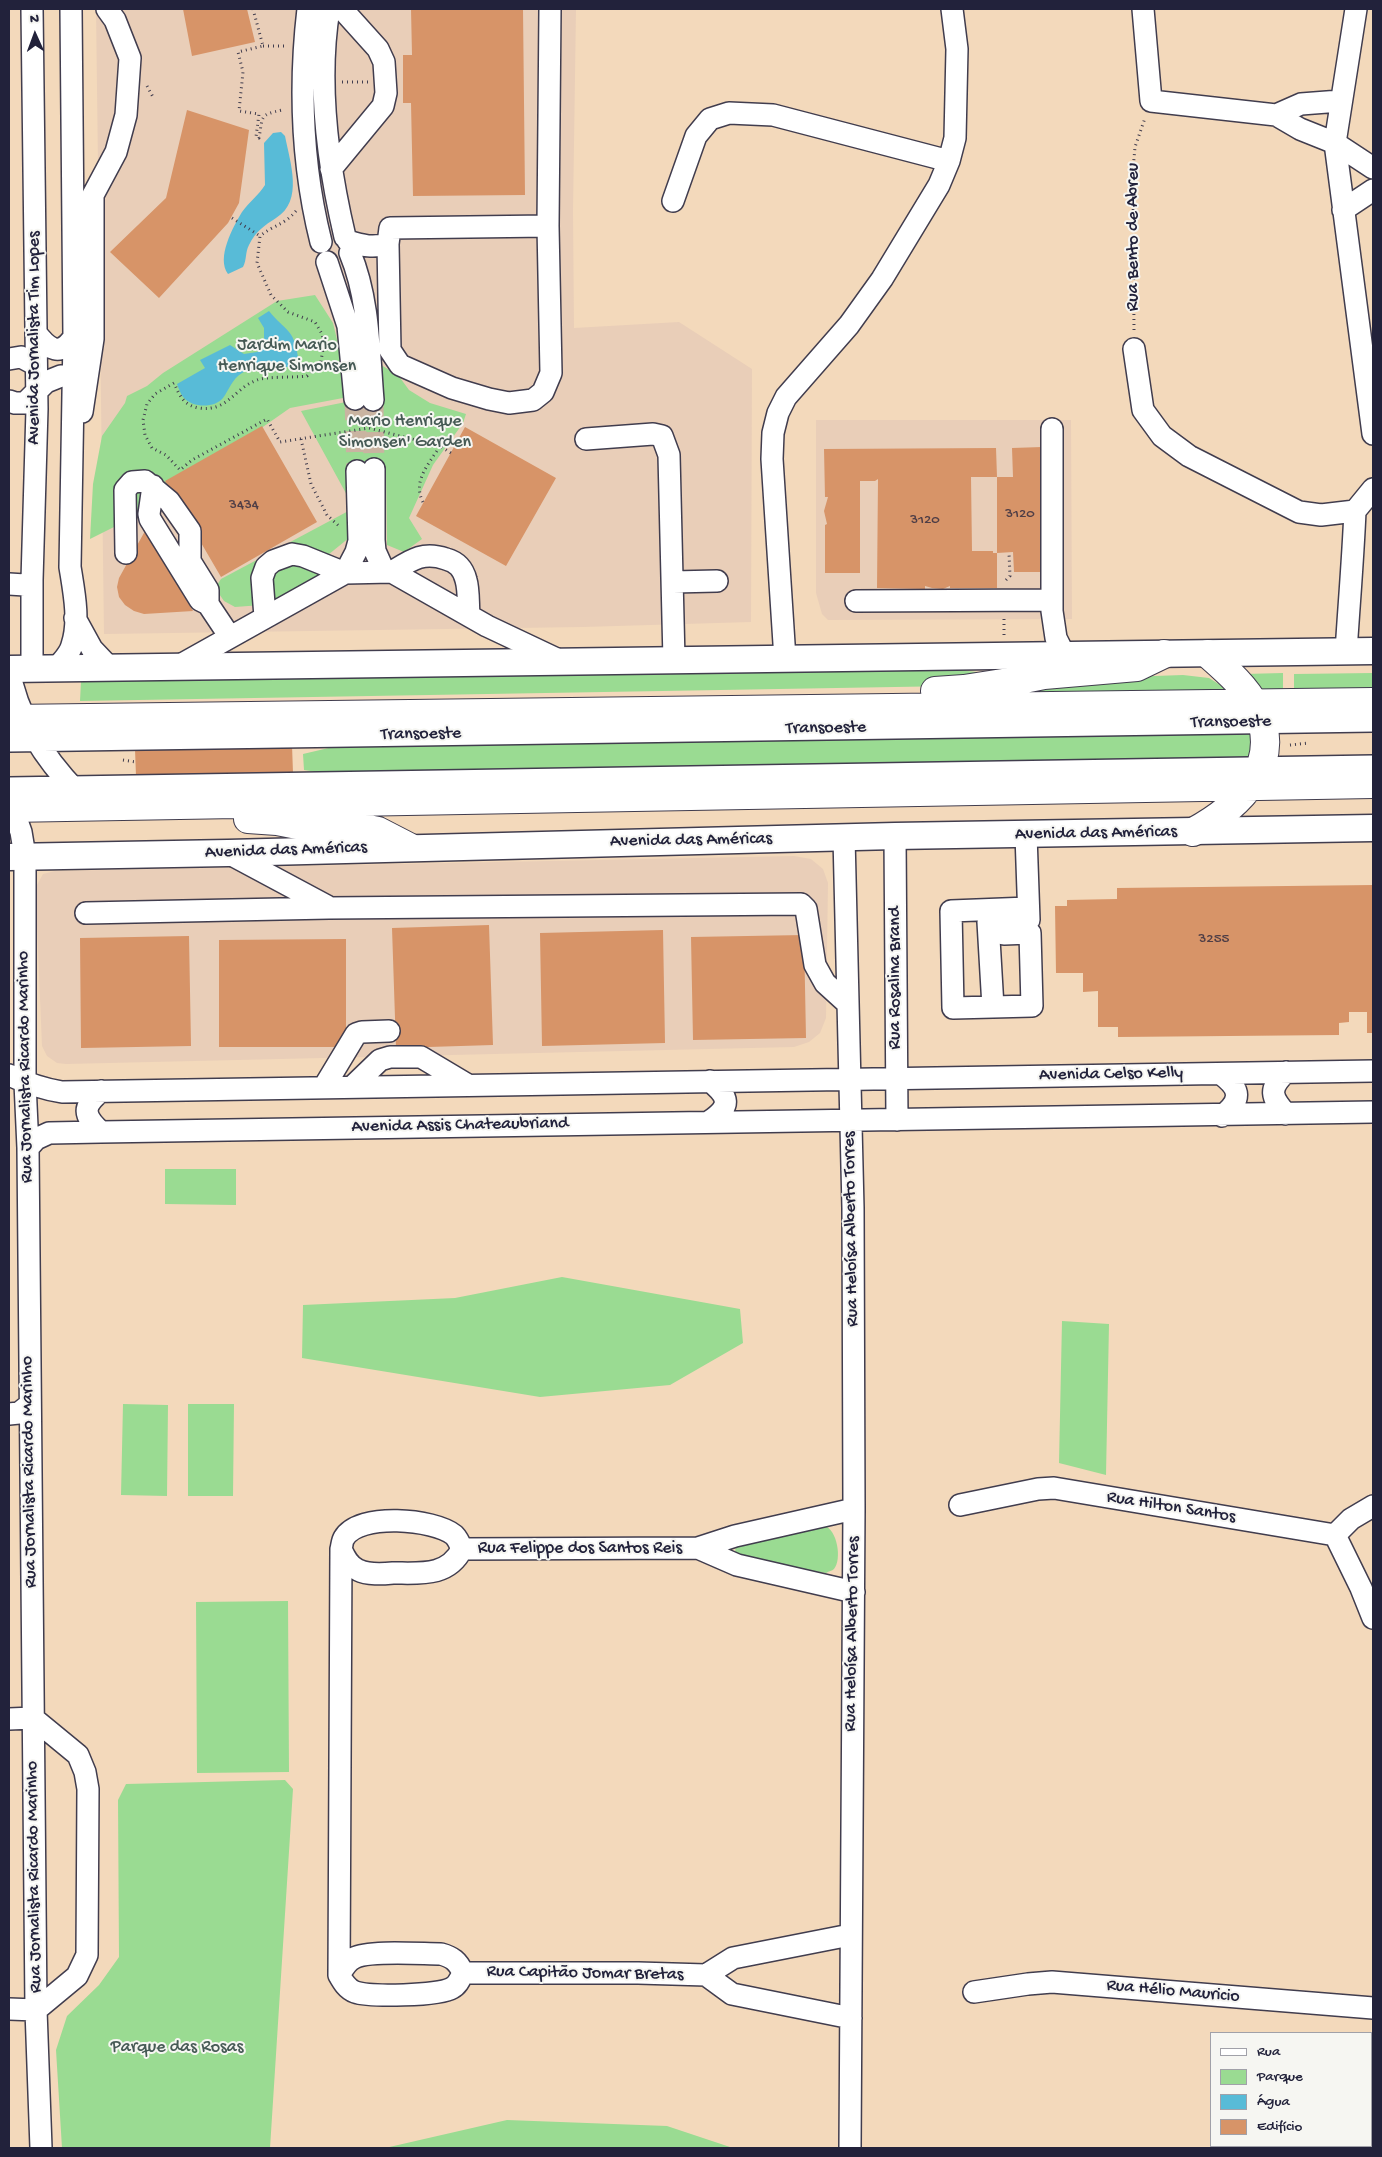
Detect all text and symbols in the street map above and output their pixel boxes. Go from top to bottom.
north arrow [10,10,60,60]
text: N [30,11,39,28]
street label: Rua Bento de Abreu [1123,163,1145,311]
street label: Avenida Jornalista Tim Lopes [24,231,46,445]
park label: Jardim Mario Henrique Simonsen [218,335,356,378]
park label: Mario Henrique Simonsen' Garden [339,411,471,454]
house number: 3434 [229,497,259,515]
house number: 3120 [1005,506,1035,524]
house number: 3120 [910,512,940,530]
street label: Transoeste [1191,712,1271,734]
street label: Transoeste [786,718,866,740]
street label: Transoeste [381,724,461,746]
street label: Avenida das Américas [1015,822,1177,846]
street label: Avenida das Américas [610,829,772,853]
street label: Avenida das Américas [205,837,367,865]
street label: Rua Rosalina Brand [885,907,907,1049]
house number: 3255 [1199,931,1229,949]
street label: Rua Jornalista Ricardo Marinho [13,951,39,1183]
street label: Avenida Celso Kelly [1039,1063,1183,1087]
street label: Avenida Assis Chateaubriand [351,1113,569,1139]
street label: Rua Heloísa Alberto Torres [839,1131,865,1327]
street label: Rua Jornalista Ricardo Marinho [17,1356,43,1588]
street label: Rua Hilton Santos [1105,1487,1237,1529]
street label: Rua Heloísa Alberto Torres [840,1536,866,1732]
street label: Rua Felippe dos Santos Reis [478,1538,682,1560]
street label: Rua Jornalista Ricardo Marinho [22,1761,48,1993]
street label: Rua Capitão Jomar Bretas [486,1961,684,1987]
street label: Rua Hélio Mauricio [1105,1975,1241,2009]
legend [1210,2032,1372,2147]
park label: Parque das Rosas [111,2037,243,2059]
text: Rua [1257,2043,1280,2061]
text: Parque [1257,2068,1303,2086]
text: Água [1257,2093,1290,2111]
text: Edifício [1257,2118,1302,2136]

